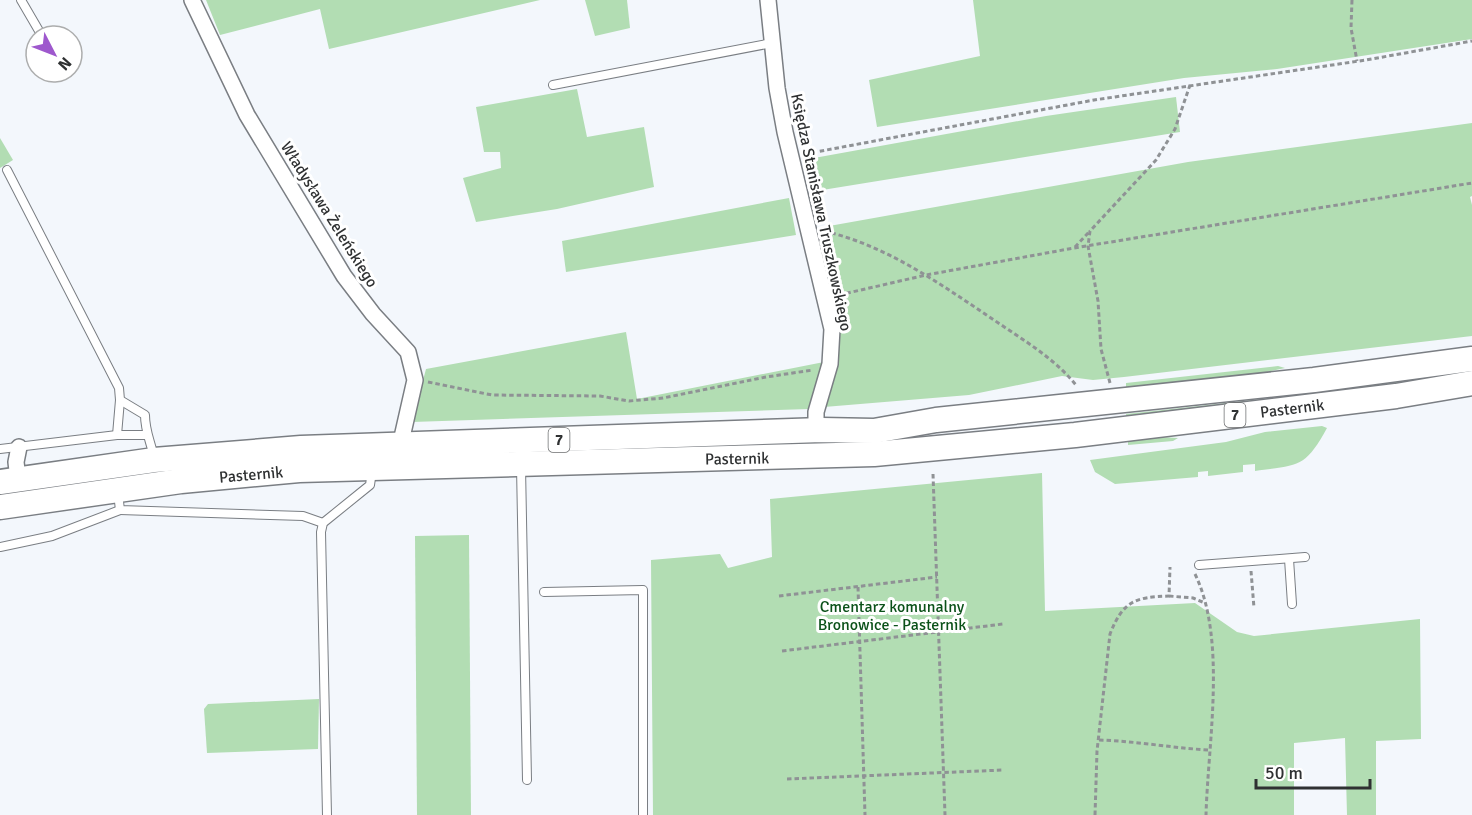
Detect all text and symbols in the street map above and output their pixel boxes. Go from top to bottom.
north arrow [24,24,84,84]
text: N [53,53,76,74]
street label: Księdza Stanisława Truszkowskiego [786,92,856,333]
street label: Władysława Żeleńskiego [276,138,382,291]
street label: Pasternik [1259,395,1325,423]
road number: 7 [1224,403,1246,427]
road number: 7 [548,428,570,452]
street label: Pasternik [705,448,769,470]
street label: Pasternik [218,462,284,488]
park label: Cmentarz komunalny Bronowice - Pasternik [818,597,966,635]
scale bar [1256,752,1370,790]
text: 50 m [1265,762,1303,784]

